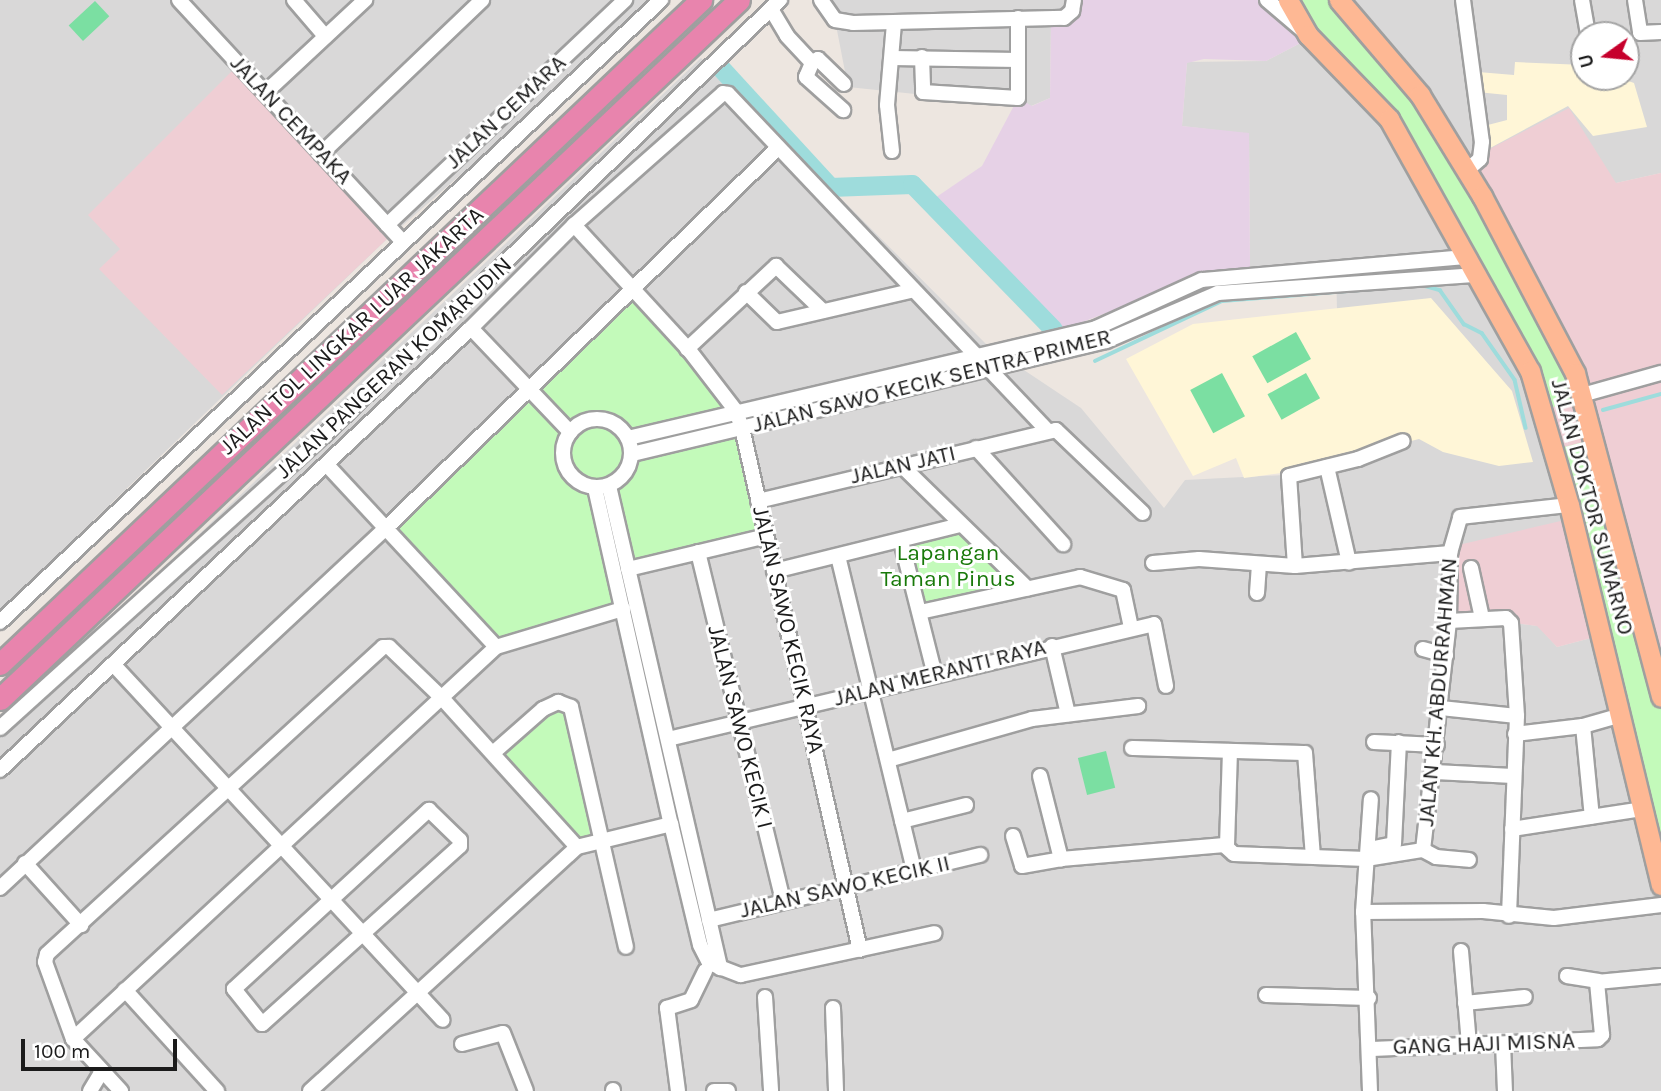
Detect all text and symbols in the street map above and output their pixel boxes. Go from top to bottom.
north arrow [1570,21,1640,91]
street label: JALAN CEMARA [440,49,572,175]
street label: JALAN CEMPAKA [224,50,358,190]
text: U [1574,52,1599,70]
street label: JALAN TOL LINGKAR LUAR JAKARTA [214,201,490,461]
street label: JALAN PANGERAN KOMARUDIN [270,251,518,485]
street label: JALAN SAWO KECIK SENTRA PRIMER [750,323,1114,439]
street label: JALAN DOKTOR SUMARNO [1545,376,1639,638]
street label: JALAN JATI [848,440,958,490]
street label: JALAN SAWO KECIK RAYA [746,504,830,756]
park label: Lapangan Taman Pinus [880,539,1016,593]
street label: JALAN KH. ABDURRAHMAN [1413,557,1463,827]
street label: JALAN SAWO KECIK I [701,623,779,831]
street label: JALAN MERANTI RAYA [831,633,1049,713]
street label: JALAN SAWO KECIK II [737,849,953,925]
scale bar [24,1024,180,1068]
street label: GANG HAJI MISNA [1392,1027,1576,1061]
text: 100 m [34,1039,91,1063]

